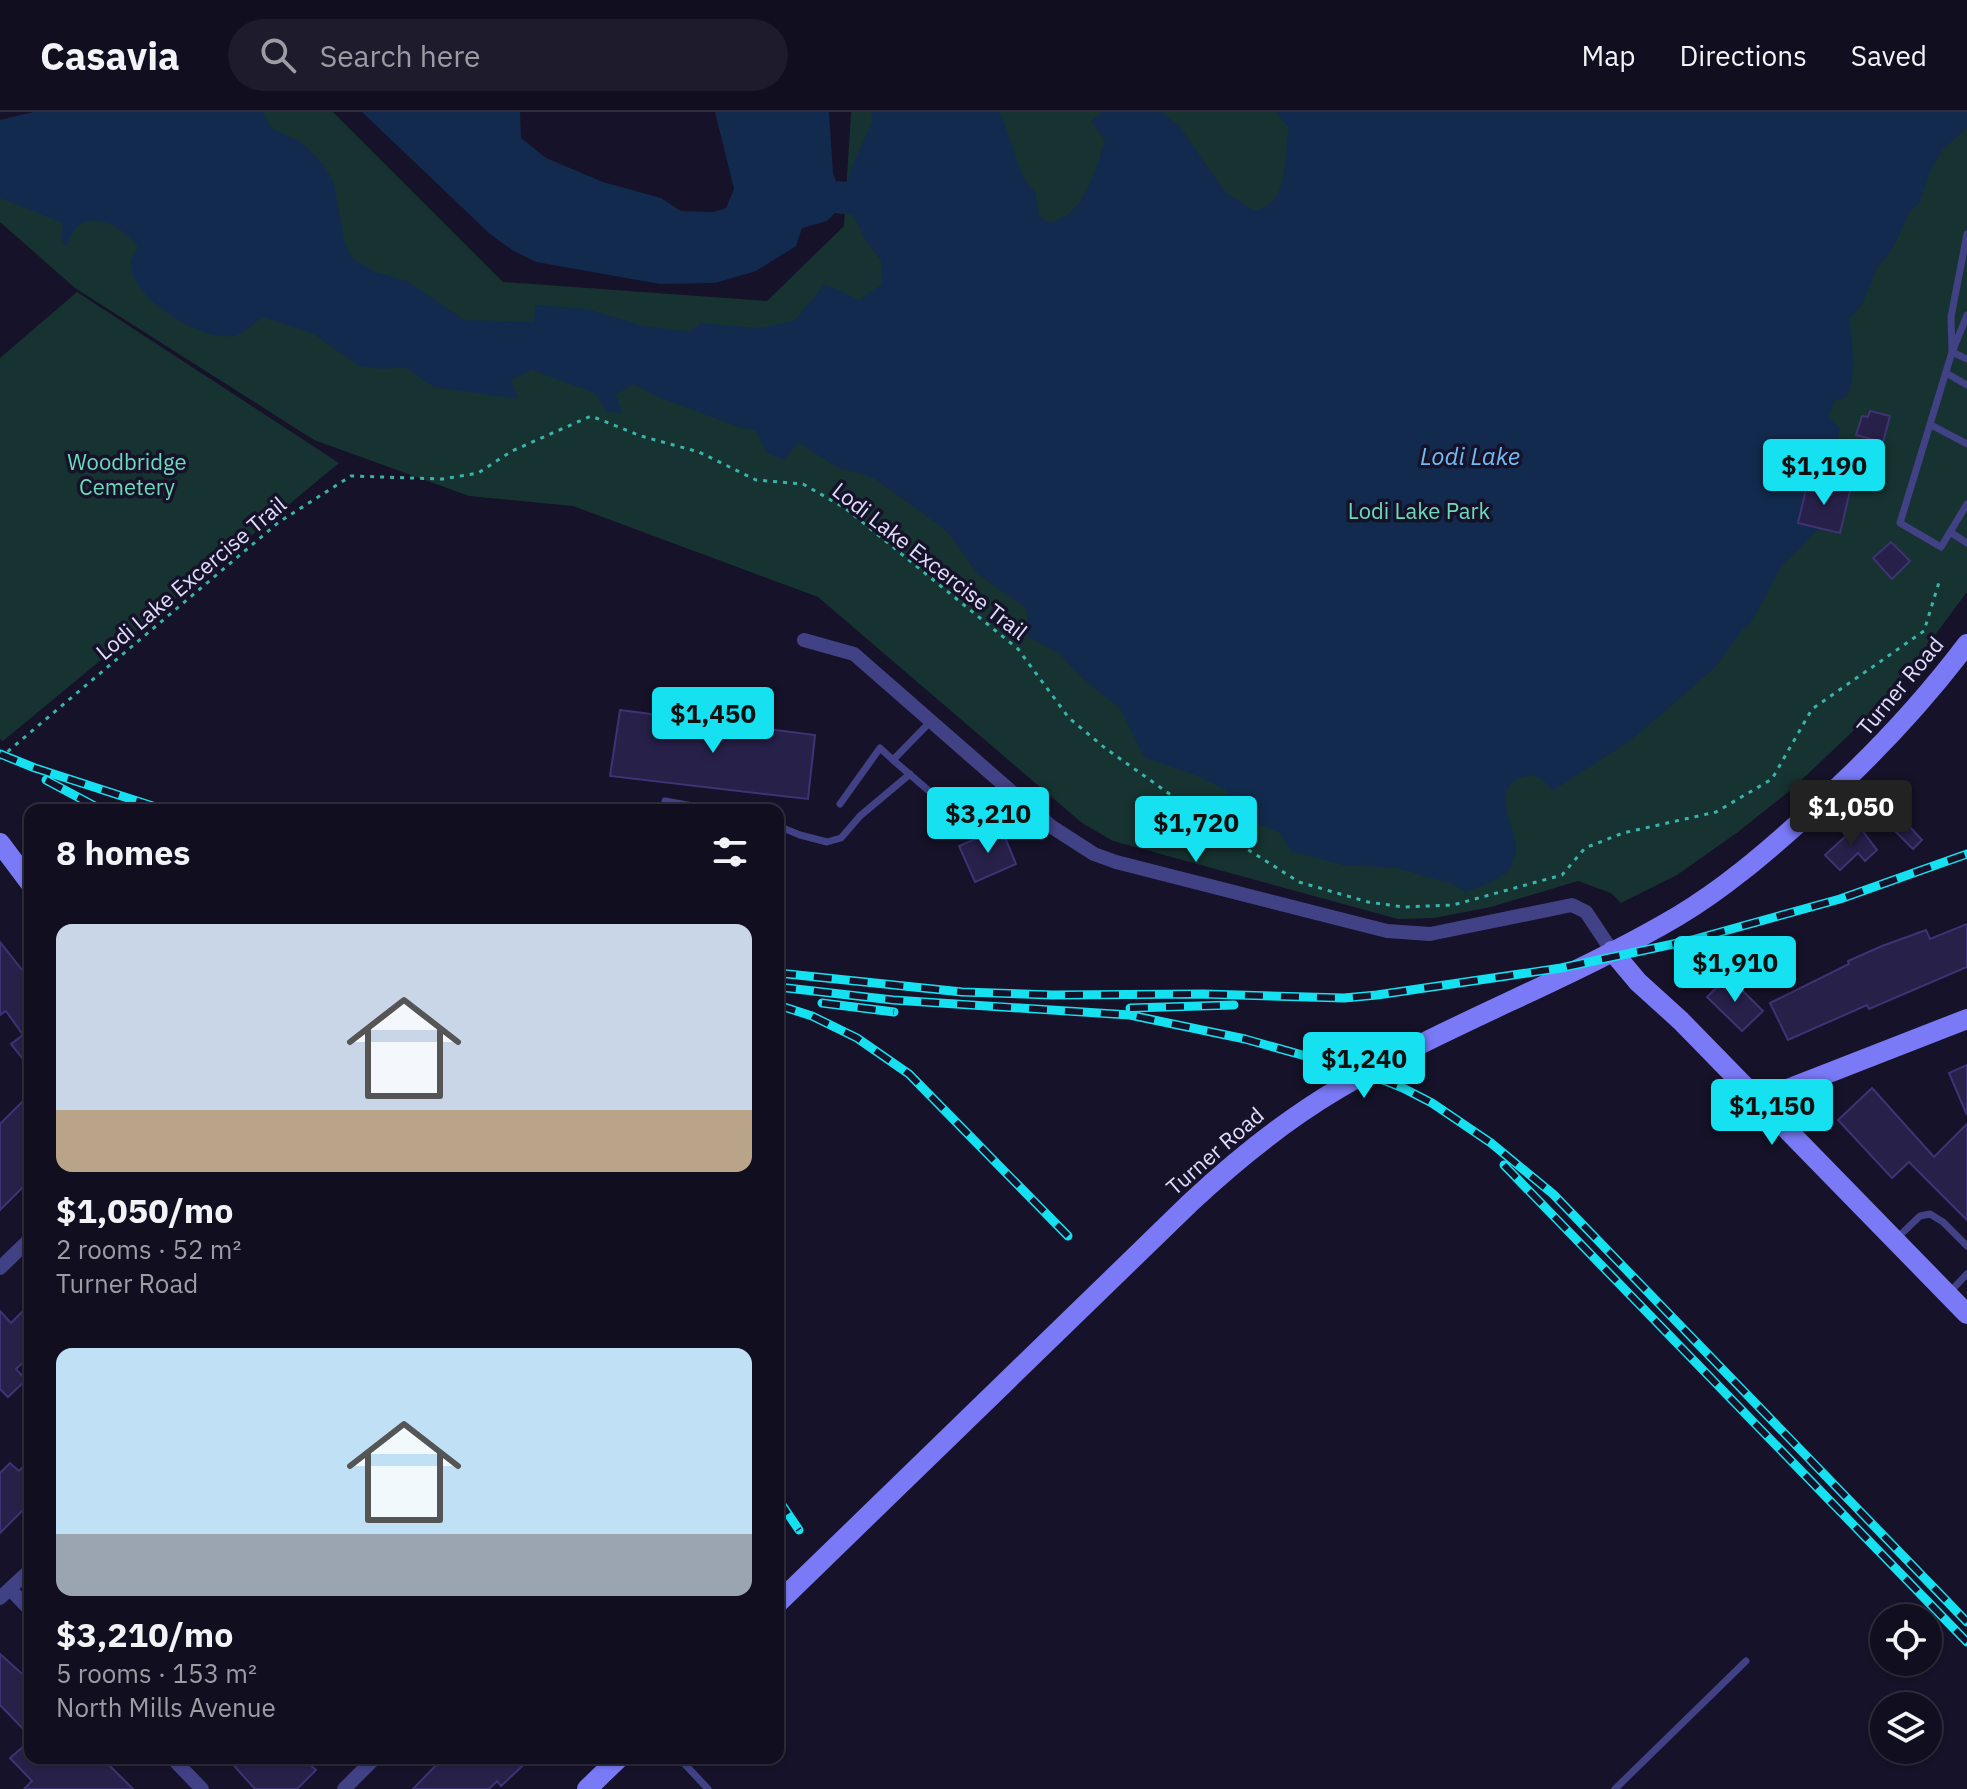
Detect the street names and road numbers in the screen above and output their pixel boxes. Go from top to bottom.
street label: Lodi Lake Excercise Trail [827,475,1034,646]
street label: Lodi Lake Excercise Trail [89,489,292,666]
street label: Turner Road [1850,630,1949,741]
street label: Turner Road [1160,1100,1270,1201]

